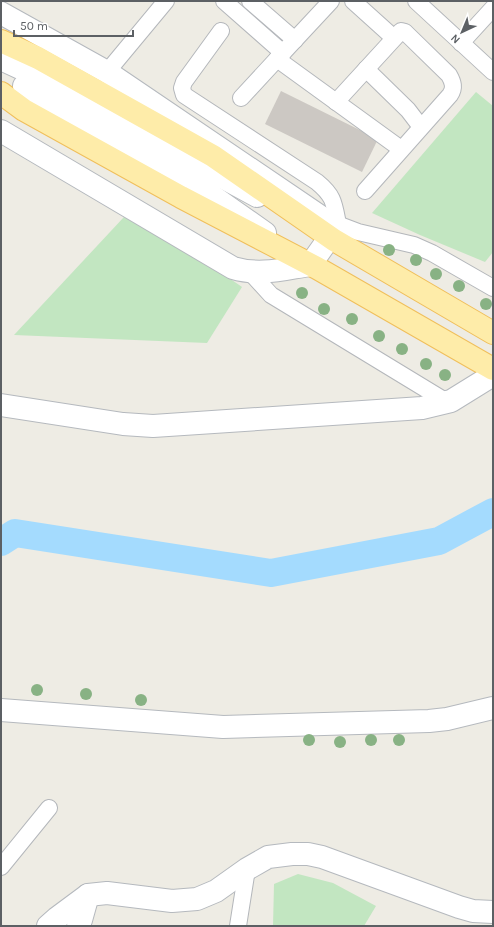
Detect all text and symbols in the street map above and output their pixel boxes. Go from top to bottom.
scale bar [14,12,133,38]
north arrow [442,12,482,52]
text: 50 m [20,19,48,33]
text: N [448,31,463,46]

